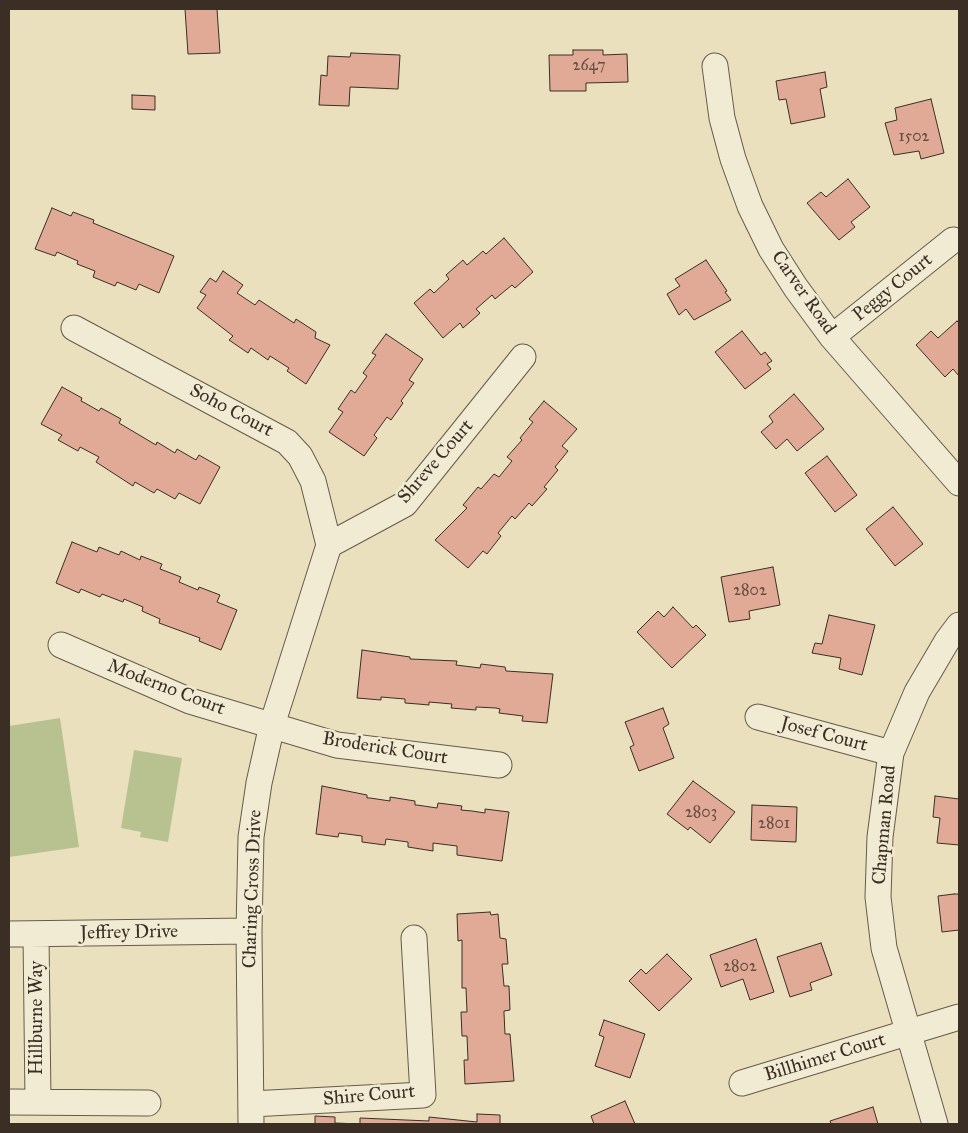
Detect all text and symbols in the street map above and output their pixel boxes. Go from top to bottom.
house number: 2647 [573,56,605,76]
house number: 1502 [899,127,929,147]
street label: Carver Road [766,247,840,339]
street label: Peggy Court [849,249,937,327]
street label: Soho Court [185,379,277,443]
street label: Shreve Court [393,415,479,509]
house number: 2802 [733,581,767,601]
street label: Moderno Court [104,655,228,721]
street label: Josef Court [778,712,870,758]
street label: Broderick Court [321,728,449,770]
street label: Chapman Road [868,764,902,886]
house number: 2803 [685,803,717,823]
street label: Charing Cross Drive [239,809,267,969]
house number: 2801 [758,814,790,834]
street label: Jeffrey Drive [80,921,178,945]
house number: 2802 [723,957,757,977]
street label: Hillburne Way [26,961,48,1075]
street label: Billhimer Court [762,1029,888,1087]
street label: Shire Court [322,1081,416,1111]

